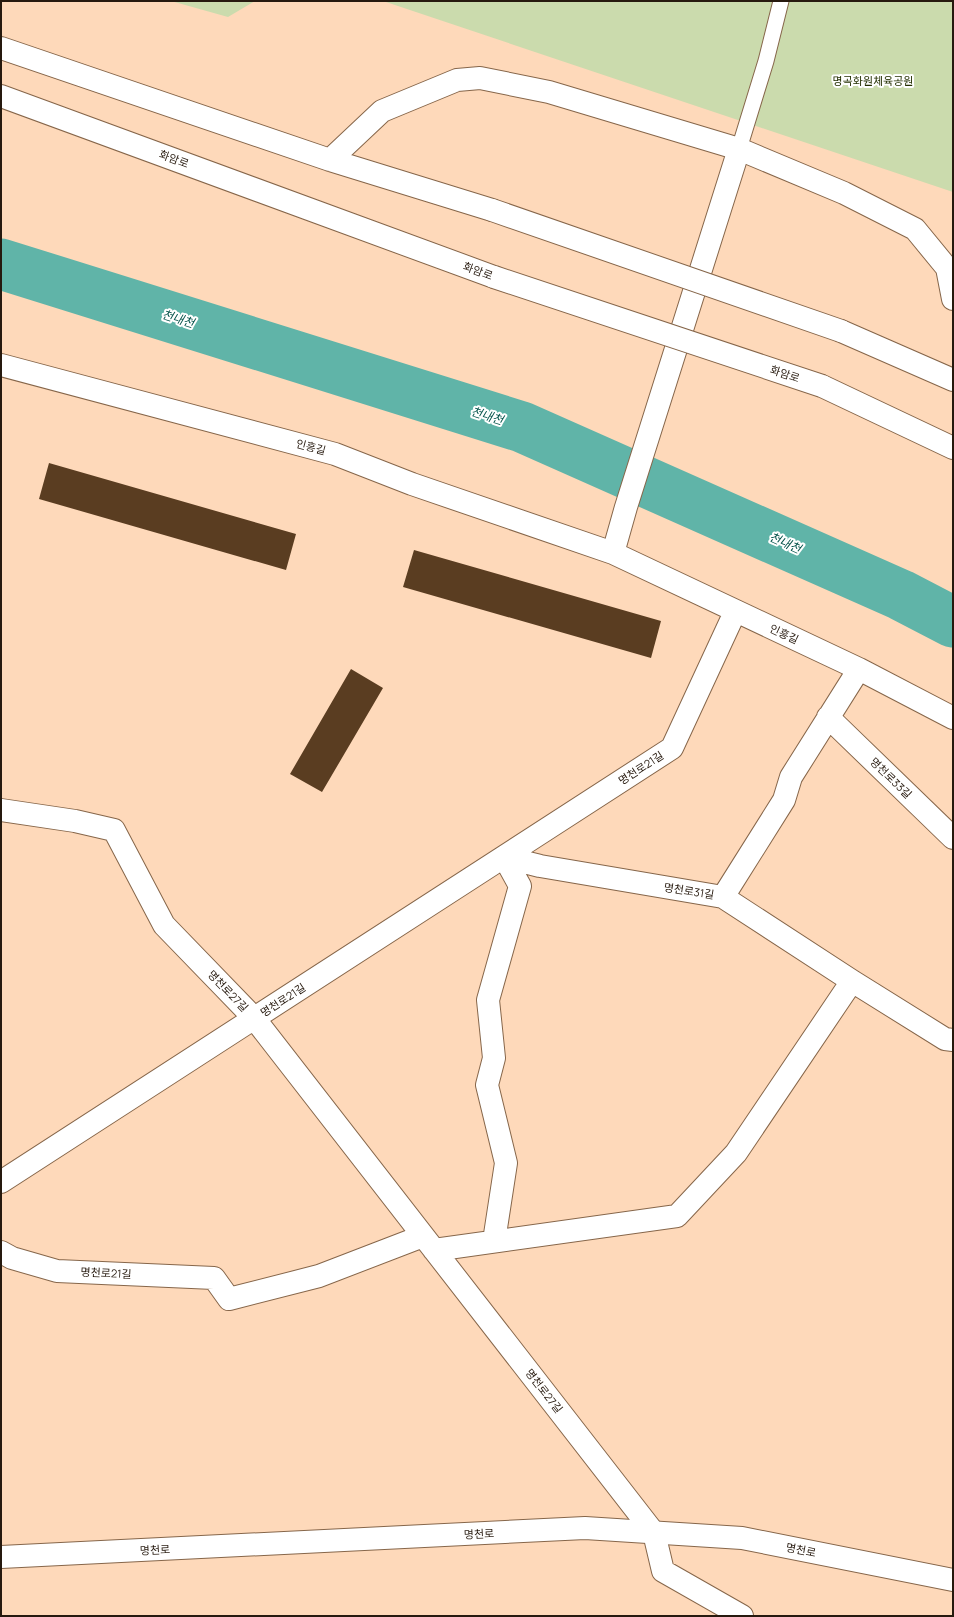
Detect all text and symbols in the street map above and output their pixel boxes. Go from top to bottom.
park label: 명곡화원체육공원 [833,73,913,88]
street label: 화암로 [157,146,191,171]
street label: 화암로 [461,258,495,283]
water label: 천내천 [160,306,198,332]
street label: 화암로 [768,362,802,385]
water label: 천내천 [469,403,507,429]
street label: 인흥길 [295,435,328,458]
water label: 천내천 [767,528,806,558]
street label: 인흥길 [767,620,801,647]
street label: 명천로21길 [615,747,666,788]
street label: 명천로33길 [867,754,915,801]
street label: 명천로31길 [663,879,715,902]
street label: 명천로27길 [205,967,252,1015]
street label: 명천로21길 [257,979,308,1020]
street label: 명천로21길 [80,1264,132,1281]
street label: 명천로27길 [522,1365,566,1416]
street label: 명천로 [463,1525,495,1542]
street label: 명천로 [785,1539,817,1560]
street label: 명천로 [139,1541,171,1558]

